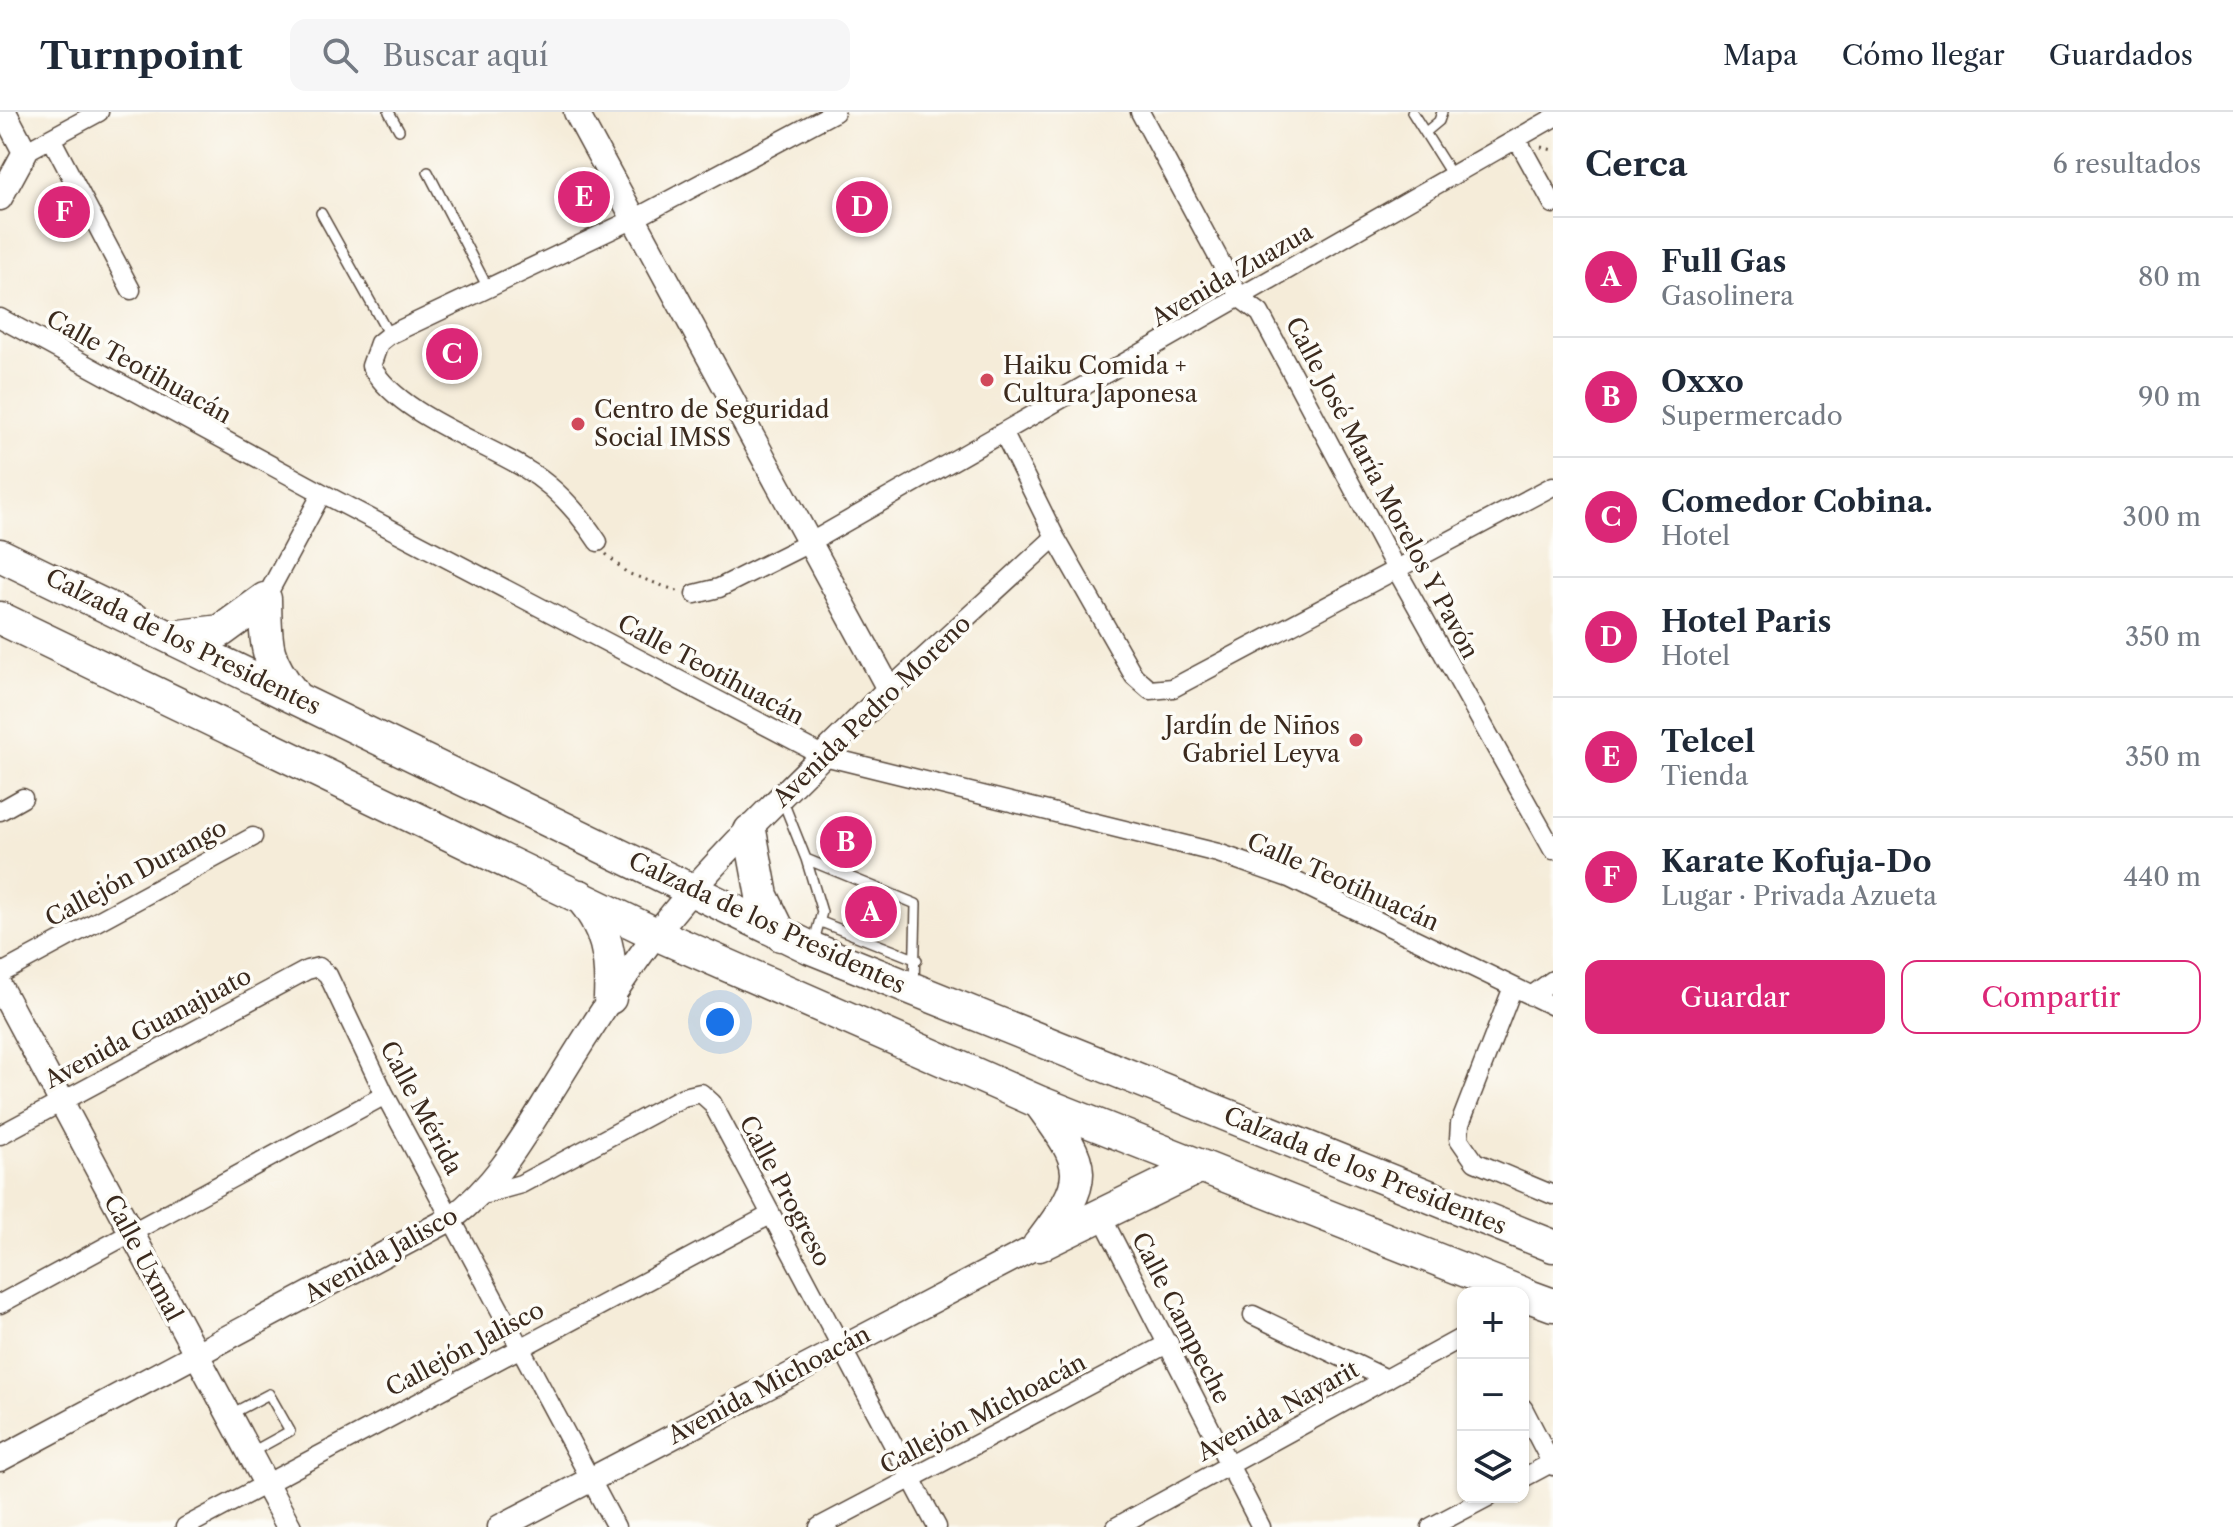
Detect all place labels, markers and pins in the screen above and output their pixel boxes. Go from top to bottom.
pin: E [558,167,610,227]
pin: D [836,177,888,237]
pin: F [38,182,90,242]
pin: C [426,324,478,384]
place label: Haiku Comida + Cultura Japonesa [1003,351,1198,408]
marker: Haiku Comida + Cultura Japonesa [978,371,996,389]
place label: Centro de Seguridad Social IMSS [594,395,830,452]
marker: Centro de Seguridad Social IMSS [569,415,587,433]
place label: Jardín de Niños Gabriel Leyva [1161,711,1340,768]
marker: Jardín de Niños Gabriel Leyva [1347,731,1365,749]
pin: B [820,812,872,872]
pin: A [845,882,897,942]

